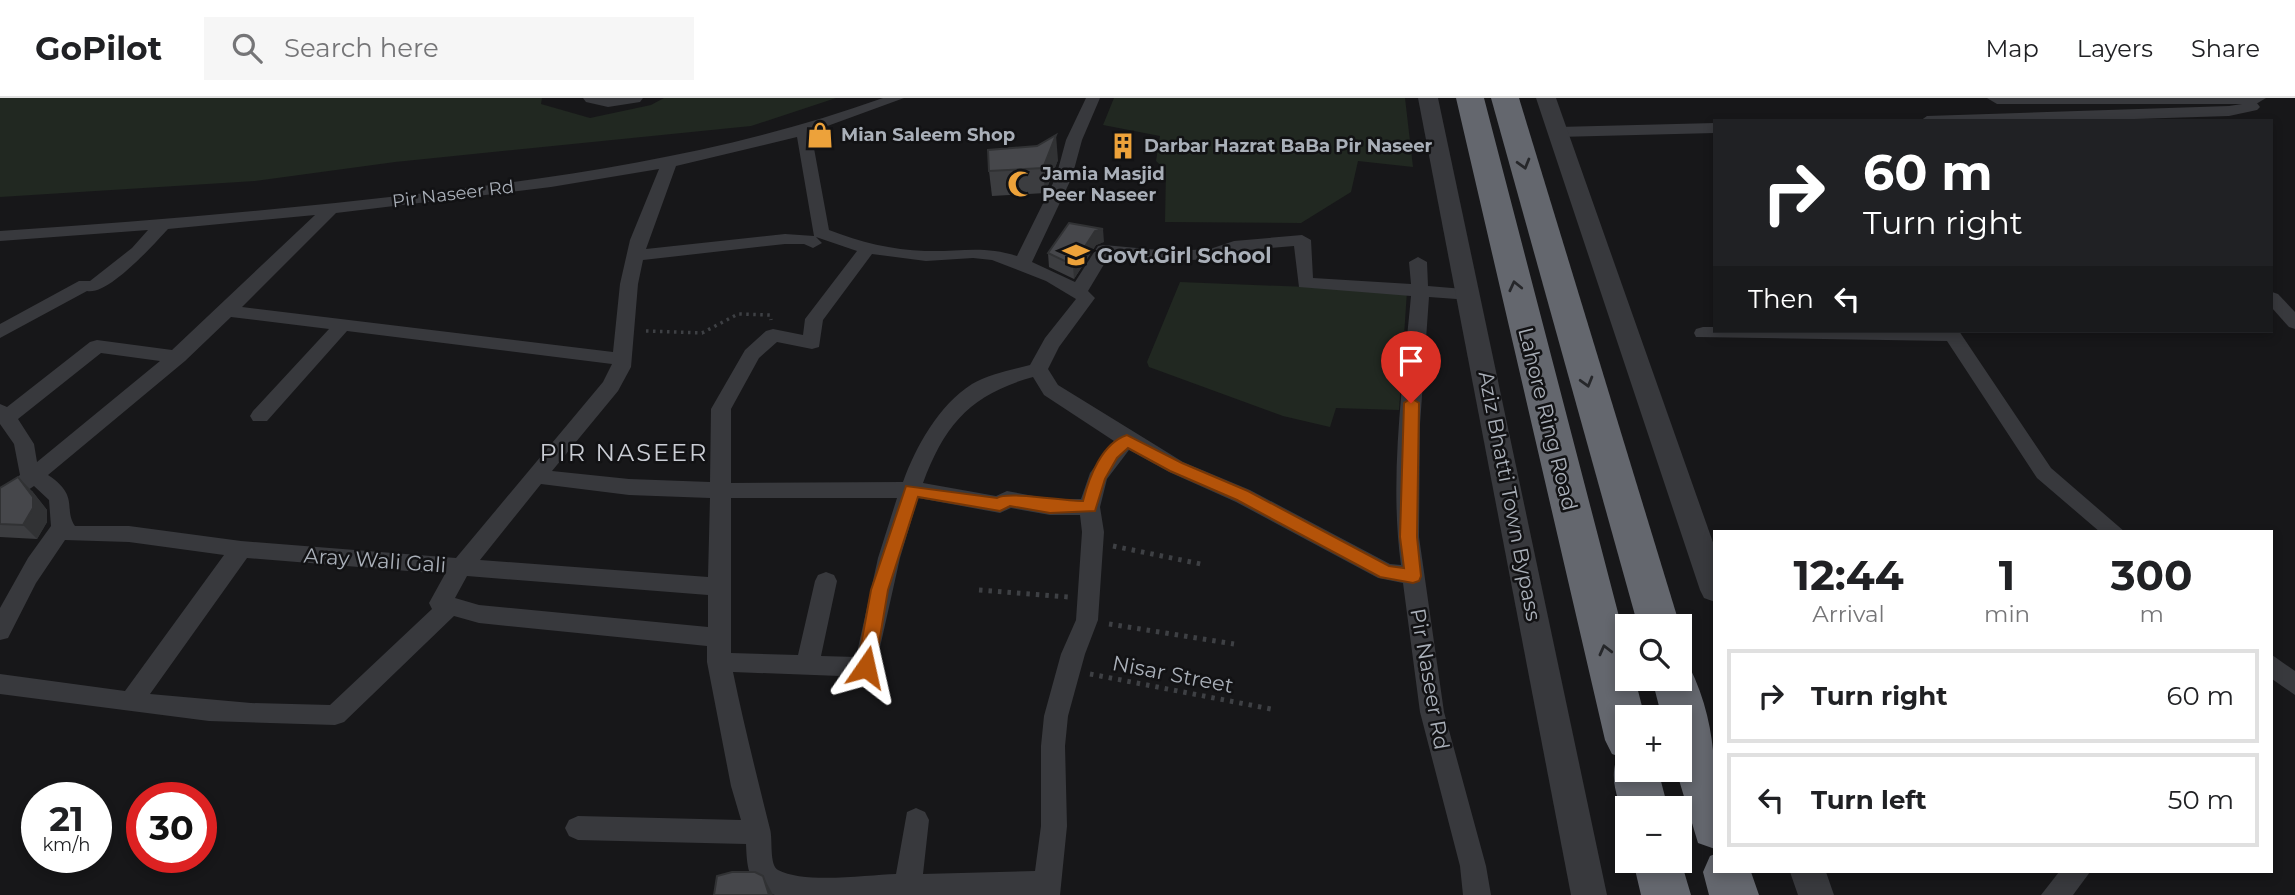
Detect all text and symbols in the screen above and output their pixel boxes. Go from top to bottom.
search box [204,17,694,80]
text: GoPilot [35,28,162,68]
icon: search [228,29,266,67]
text: Search here [284,32,439,64]
text: Map [1985,34,2039,63]
text: Layers [2077,34,2153,63]
text: Share [2191,34,2260,63]
shop icon: Mian Saleem Shop [805,120,835,150]
place label: Mian Saleem Shop [841,124,1015,146]
building icon: Darbar Hazrat BaBa Pir Naseer [1108,131,1138,161]
place label: Darbar Hazrat BaBa Pir Naseer [1144,135,1433,157]
text: 60 m [1863,143,1993,202]
icon: right [1748,147,1839,238]
one-way arrow [1515,157,1530,169]
place label: Jamia Masjid Peer Naseer [1041,163,1165,206]
mosque icon: Jamia Masjid Peer Naseer [1006,169,1036,199]
street label: Pir Naseer Rd [391,176,515,212]
text: Turn right [1863,203,2023,242]
school or university icon: Govt.Girl School [1061,240,1091,270]
place label: Govt.Girl School [1097,243,1272,268]
one-way arrow [1509,280,1523,292]
icon: left [1828,280,1866,318]
text: Then [1748,283,1814,315]
street label: Lahore Ring Road [1513,325,1583,513]
pin [1381,331,1441,403]
icon: arrive [1392,342,1430,380]
street label: Aziz Bhatti Town Bypass [1473,369,1547,623]
one-way arrow [1579,376,1594,388]
district label: PIR NASEER [540,438,708,467]
street label: Aray Wali Gali [303,543,447,577]
text: 12:44 [1793,549,1904,601]
text: 1 [1999,549,2015,601]
text: 300 [2111,549,2193,601]
text: Arrival [1812,600,1885,628]
text: min [1984,600,2030,628]
text: m [2139,600,2164,628]
street label: Pir Naseer Rd [1405,606,1455,752]
map controls [1615,614,1692,873]
button: search [1615,614,1692,691]
position arrow [829,630,903,704]
one-way arrow [1599,644,1613,656]
street label: Nisar Street [1110,650,1236,698]
icon: right [1752,677,1790,715]
text: Turn right [1811,680,1947,712]
text: 60 m [2167,680,2234,712]
button: + [1615,705,1692,782]
icon: left [1752,781,1790,819]
speed limit sign: 30 [126,782,217,873]
text: Turn left [1811,784,1927,816]
text: 50 m [2168,784,2234,816]
button: − [1615,796,1692,873]
text: 21 [49,797,84,840]
text: km/h [42,834,91,856]

